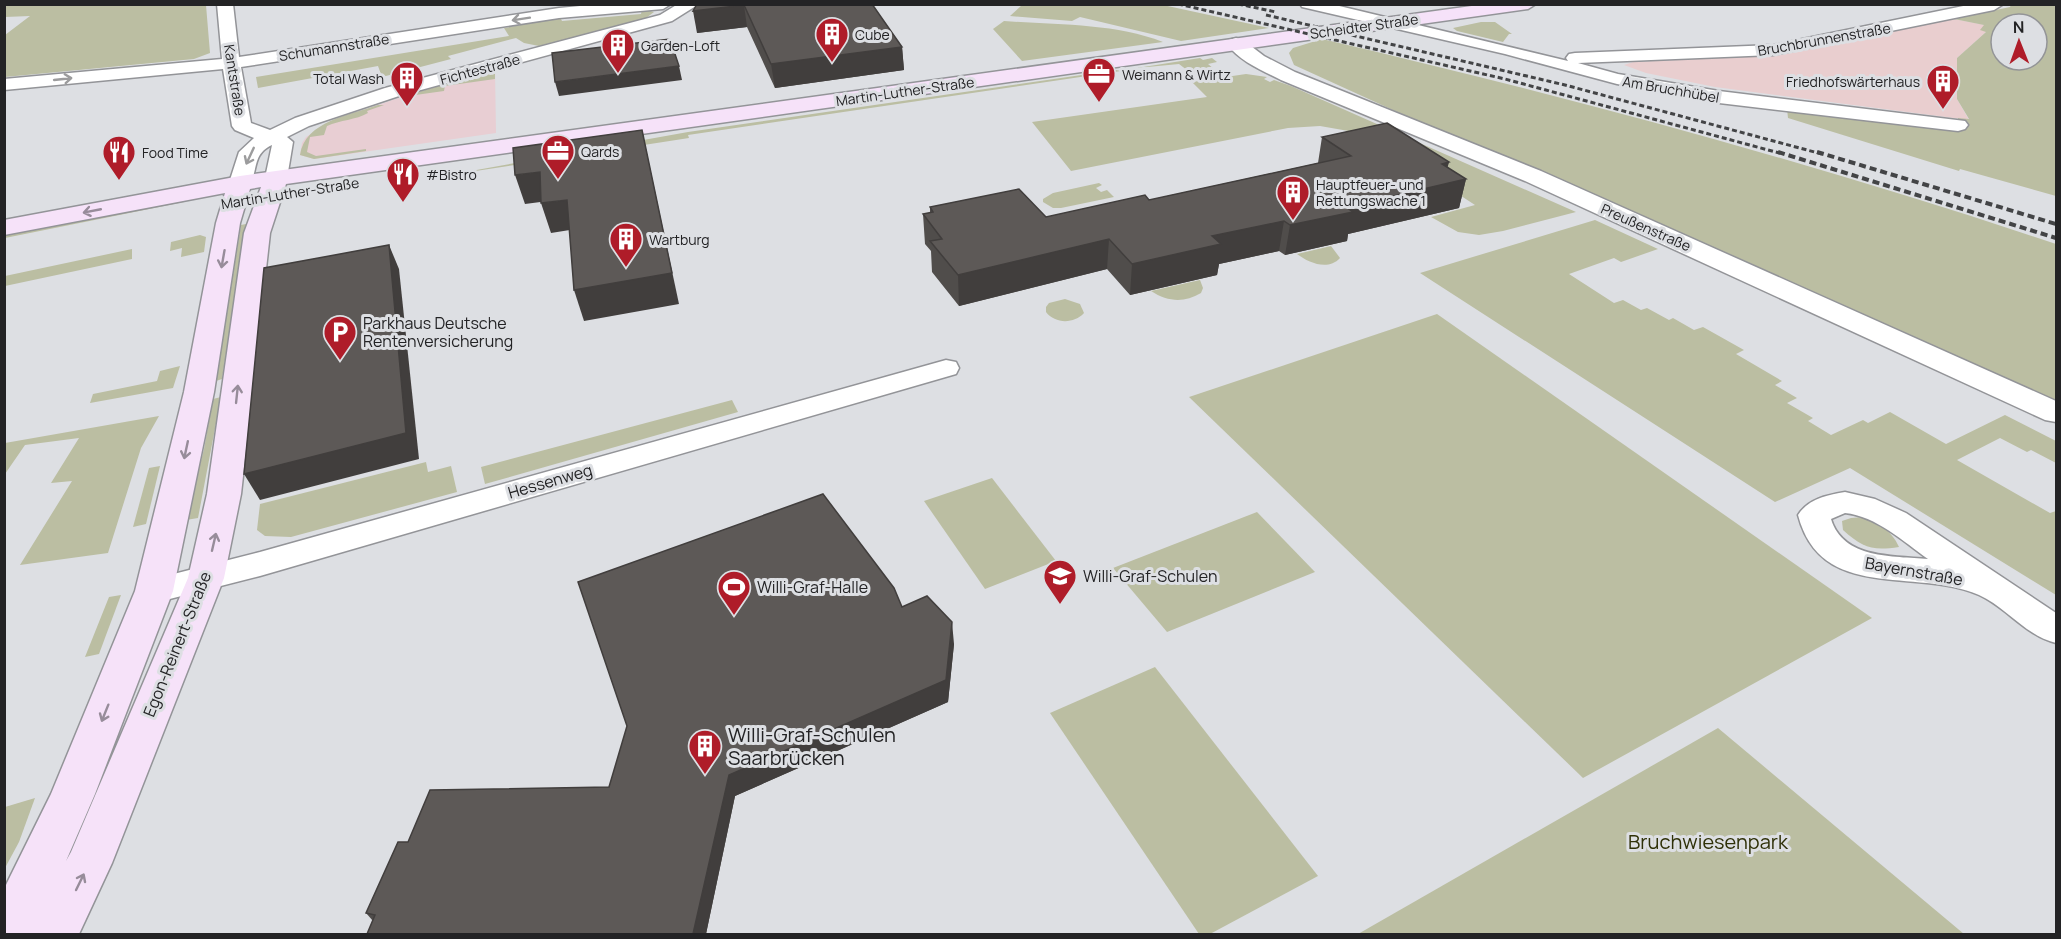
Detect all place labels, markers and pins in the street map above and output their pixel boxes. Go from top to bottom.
building icon: Cube [814,16,850,63]
place label: Cube [855,25,890,44]
building icon: Garden-Loft [600,27,636,74]
place label: Garden-Loft [641,36,720,55]
office icon: Weimann & Wirtz [1081,56,1117,103]
building icon: Total Wash [389,60,425,107]
building icon: Friedhofswärterhaus [1925,63,1961,110]
place label: Weimann & Wirtz [1122,65,1231,84]
place label: Total Wash [313,69,384,88]
place label: Friedhofswärterhaus [1786,72,1920,91]
office icon: Qards [540,133,576,180]
restaurant icon: Food Time [101,134,137,181]
place label: Qards [581,142,619,161]
place label: Food Time [142,143,208,162]
restaurant icon: #Bistro [385,156,421,203]
place label: #Bistro [426,165,477,184]
building icon: Hauptfeuer- und Rettungswache 1 [1275,174,1311,221]
place label: Hauptfeuer- und Rettungswache 1 [1316,175,1426,210]
building icon: Wartburg [608,221,644,268]
place label: Wartburg [649,230,710,249]
place label: Parkhaus Deutsche Rentenversicherung [363,312,513,352]
parking icon: Parkhaus Deutsche Rentenversicherung [322,314,358,361]
school or university icon: Willi-Graf-Schulen [1042,558,1078,605]
place label: Willi-Graf-Schulen [1083,565,1217,587]
sports icon: Willi-Graf-Halle [716,569,752,616]
place label: Willi-Graf-Halle [757,576,868,598]
place label: Willi-Graf-Schulen Saarbrücken [728,721,896,771]
building icon: Willi-Graf-Schulen Saarbrücken [687,728,723,775]

